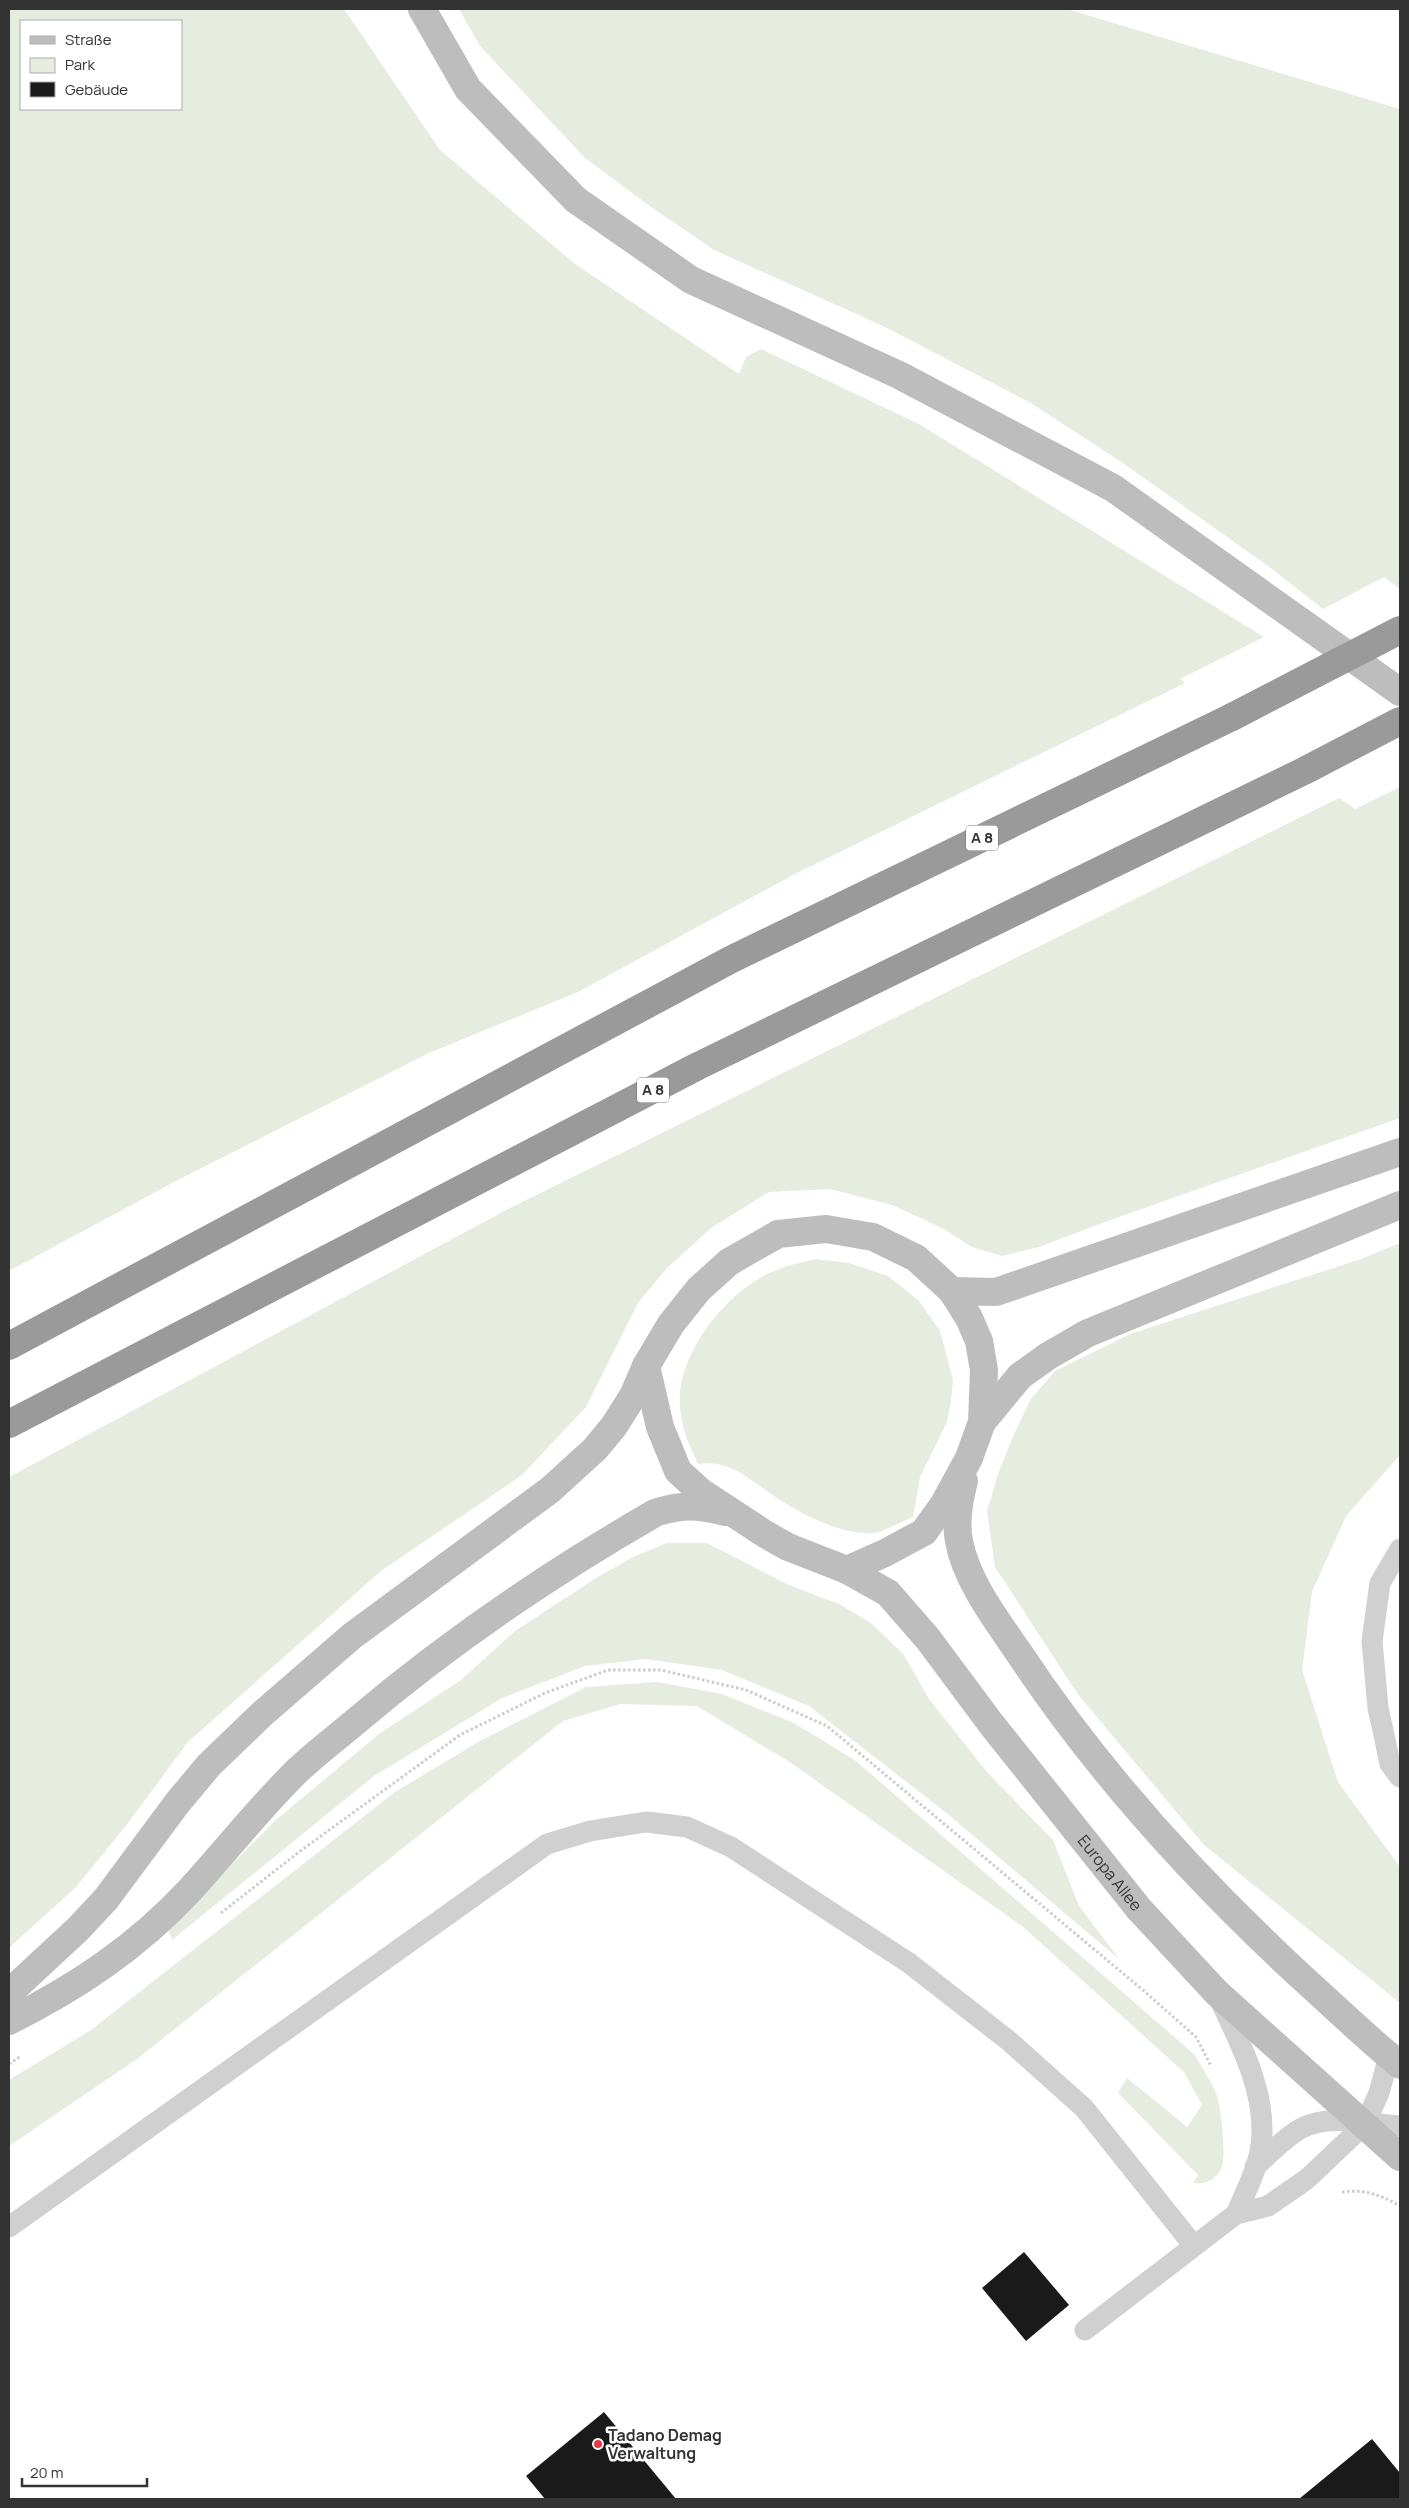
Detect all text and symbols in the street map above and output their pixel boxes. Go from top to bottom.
legend [20,20,182,110]
text: Straße [65,29,112,50]
text: Park [65,54,95,75]
text: Gebäude [65,79,128,100]
road number: A 8 [966,826,998,850]
road number: A 8 [637,1078,669,1102]
street label: Europa Allee [1073,1830,1147,1916]
place label: Tadano Demag Verwaltung [608,2424,722,2464]
marker: Tadano Demag Verwaltung [592,2438,604,2450]
scale bar [22,2456,148,2488]
text: 20 m [30,2462,63,2483]

